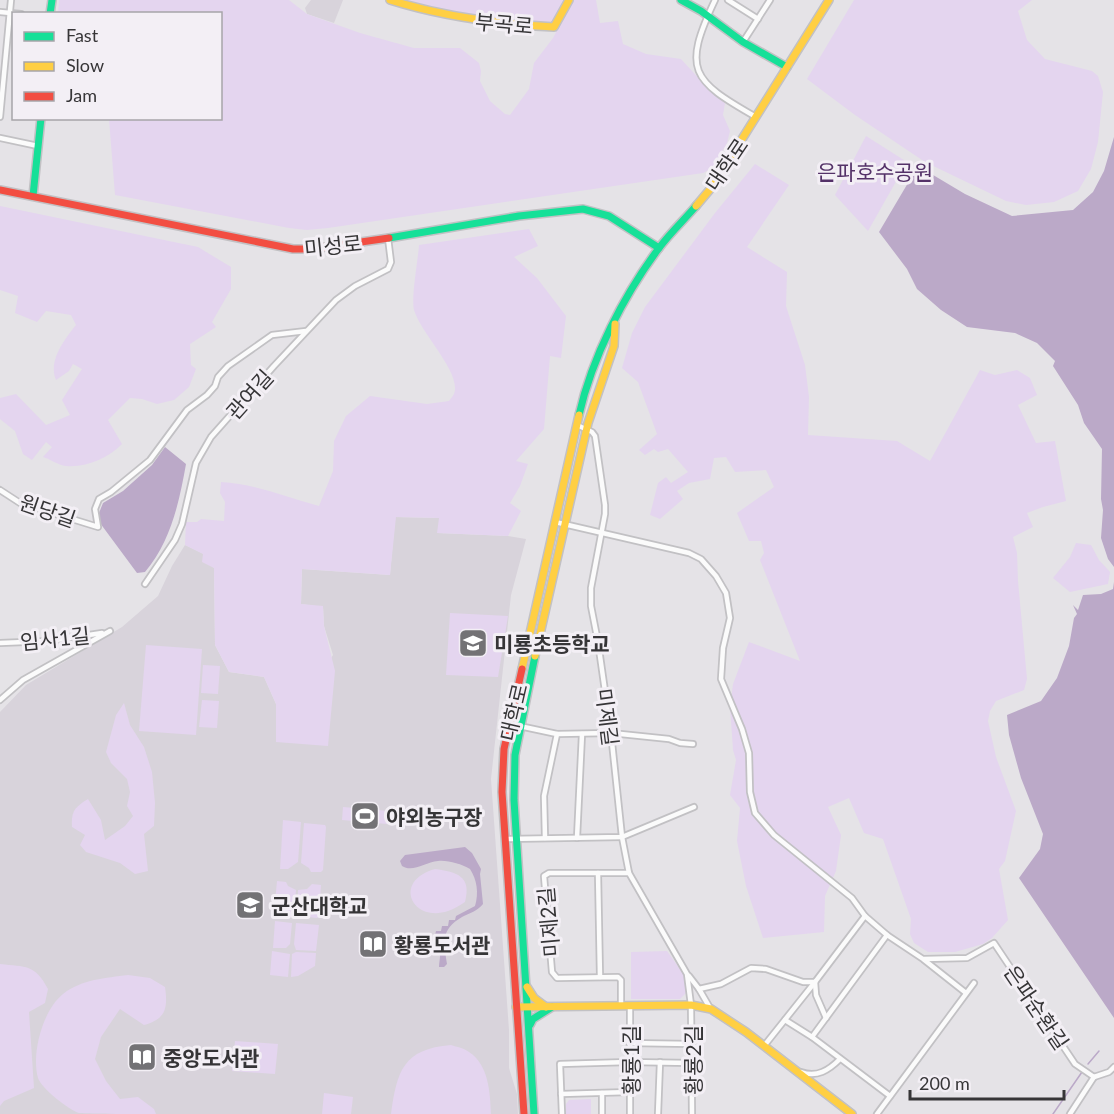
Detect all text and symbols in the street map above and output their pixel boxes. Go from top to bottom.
street label: 부곡로 [474,8,534,38]
legend [12,12,222,120]
text: Fast [66,24,99,46]
text: Slow [66,54,104,76]
text: Jam [66,84,97,106]
street label: 대학로 [699,133,753,195]
park label: 은파호수공원 [817,159,933,184]
street label: 미성로 [303,230,363,260]
street label: 관여길 [220,364,278,424]
street label: 원당길 [17,489,79,531]
street label: 임사1길 [19,622,91,654]
school or university icon: 미룡초등학교 [457,627,489,659]
place label: 미룡초등학교 [494,631,610,656]
street label: 대학로 [494,681,532,743]
street label: 미제길 [592,687,624,747]
sports icon: 야외농구장 [349,800,381,832]
place label: 야외농구장 [386,804,483,829]
street label: 미제2길 [532,886,564,958]
school or university icon: 군산대학교 [234,889,266,921]
place label: 군산대학교 [271,893,368,918]
library icon: 황룡도서관 [357,928,389,960]
place label: 황룡도서관 [394,932,491,957]
street label: 은파순환길 [1000,960,1074,1054]
street label: 황룡1길 [618,1025,643,1095]
street label: 황룡2길 [680,1025,705,1095]
library icon: 중앙도서관 [126,1041,158,1073]
place label: 중앙도서관 [163,1045,260,1070]
scale bar [910,1063,1064,1101]
text: 200 m [919,1072,970,1094]

